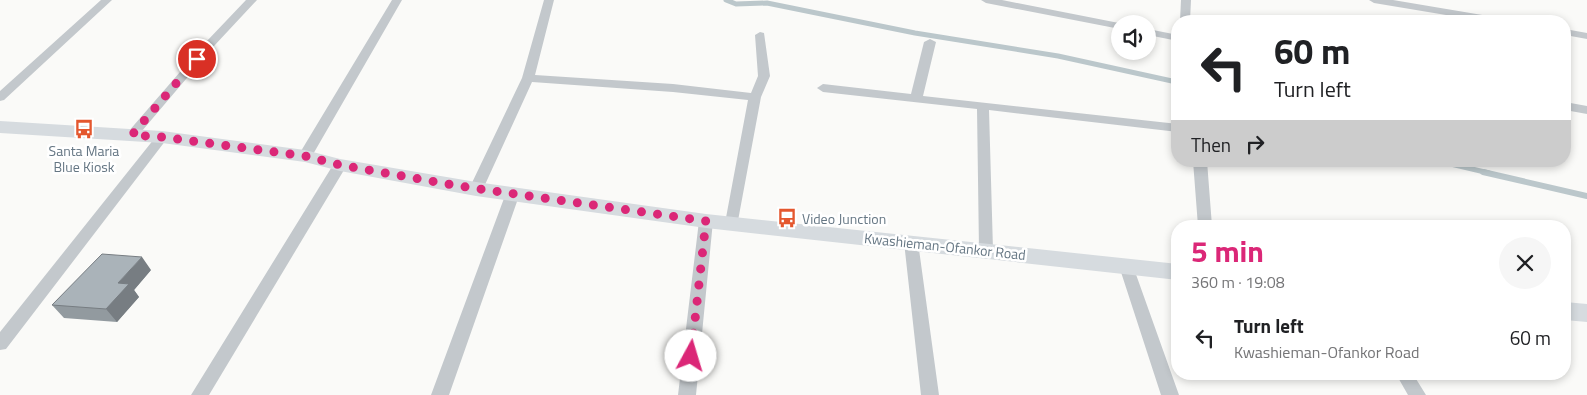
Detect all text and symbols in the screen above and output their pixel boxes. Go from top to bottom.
map controls [1111,15,1156,60]
button: sound [1111,15,1156,60]
text: 60 m [1274,24,1350,78]
icon: left [1191,35,1256,100]
pin [176,38,218,80]
icon: arrive [183,45,211,73]
text: Turn left [1274,72,1351,106]
bus stop icon: Santa Maria Blue Kiosk [73,118,95,140]
text: Then [1191,130,1231,159]
icon: right [1241,130,1269,158]
place label: Santa Maria Blue Kiosk [49,140,119,177]
bus stop icon: Video Junction [776,207,798,229]
place label: Video Junction [802,208,886,229]
street label: Kwashieman-Ofankor Road [863,227,1027,265]
text: 5 min [1191,228,1264,274]
button: close [1499,237,1551,289]
text: 360 m · 19:08 [1191,270,1285,294]
text: Turn left [1234,311,1304,340]
text: 60 m [1510,323,1551,352]
icon: left [1191,324,1219,352]
position arrow [664,329,716,381]
text: Kwashieman-Ofankor Road [1234,340,1420,364]

